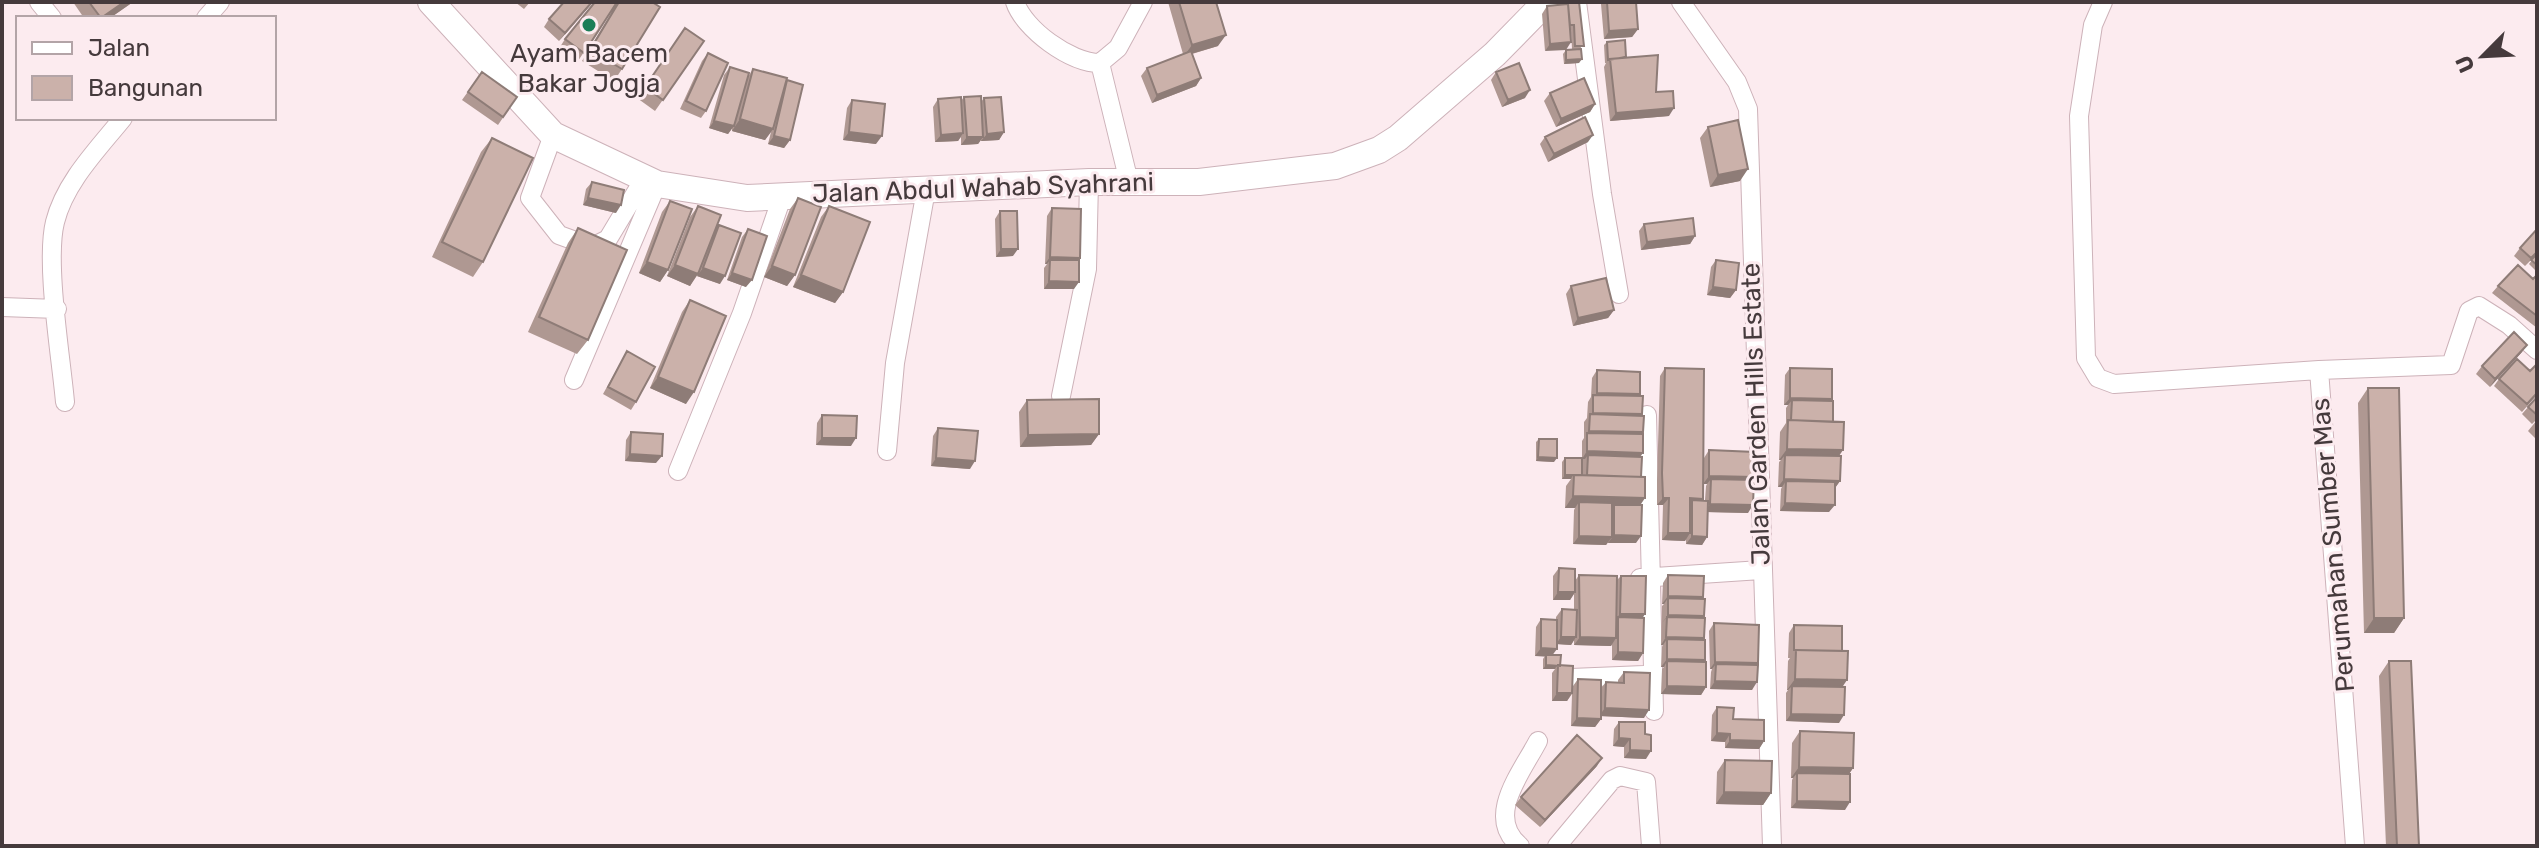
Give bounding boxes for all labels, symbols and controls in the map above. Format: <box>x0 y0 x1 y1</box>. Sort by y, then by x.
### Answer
legend <box>16 16 276 120</box>
marker: Ayam Bacem Bakar Jogja <box>580 16 598 34</box>
north arrow <box>2443 16 2523 96</box>
text: Jalan <box>88 34 150 62</box>
place label: Ayam Bacem Bakar Jogja <box>510 38 668 99</box>
text: U <box>2450 51 2481 77</box>
text: Bangunan <box>88 74 203 102</box>
street label: Jalan Abdul Wahab Syahrani <box>812 167 1154 209</box>
street label: Jalan Garden Hills Estate <box>1735 262 1777 566</box>
street label: Perumahan Sumber Mas <box>2305 397 2361 693</box>

